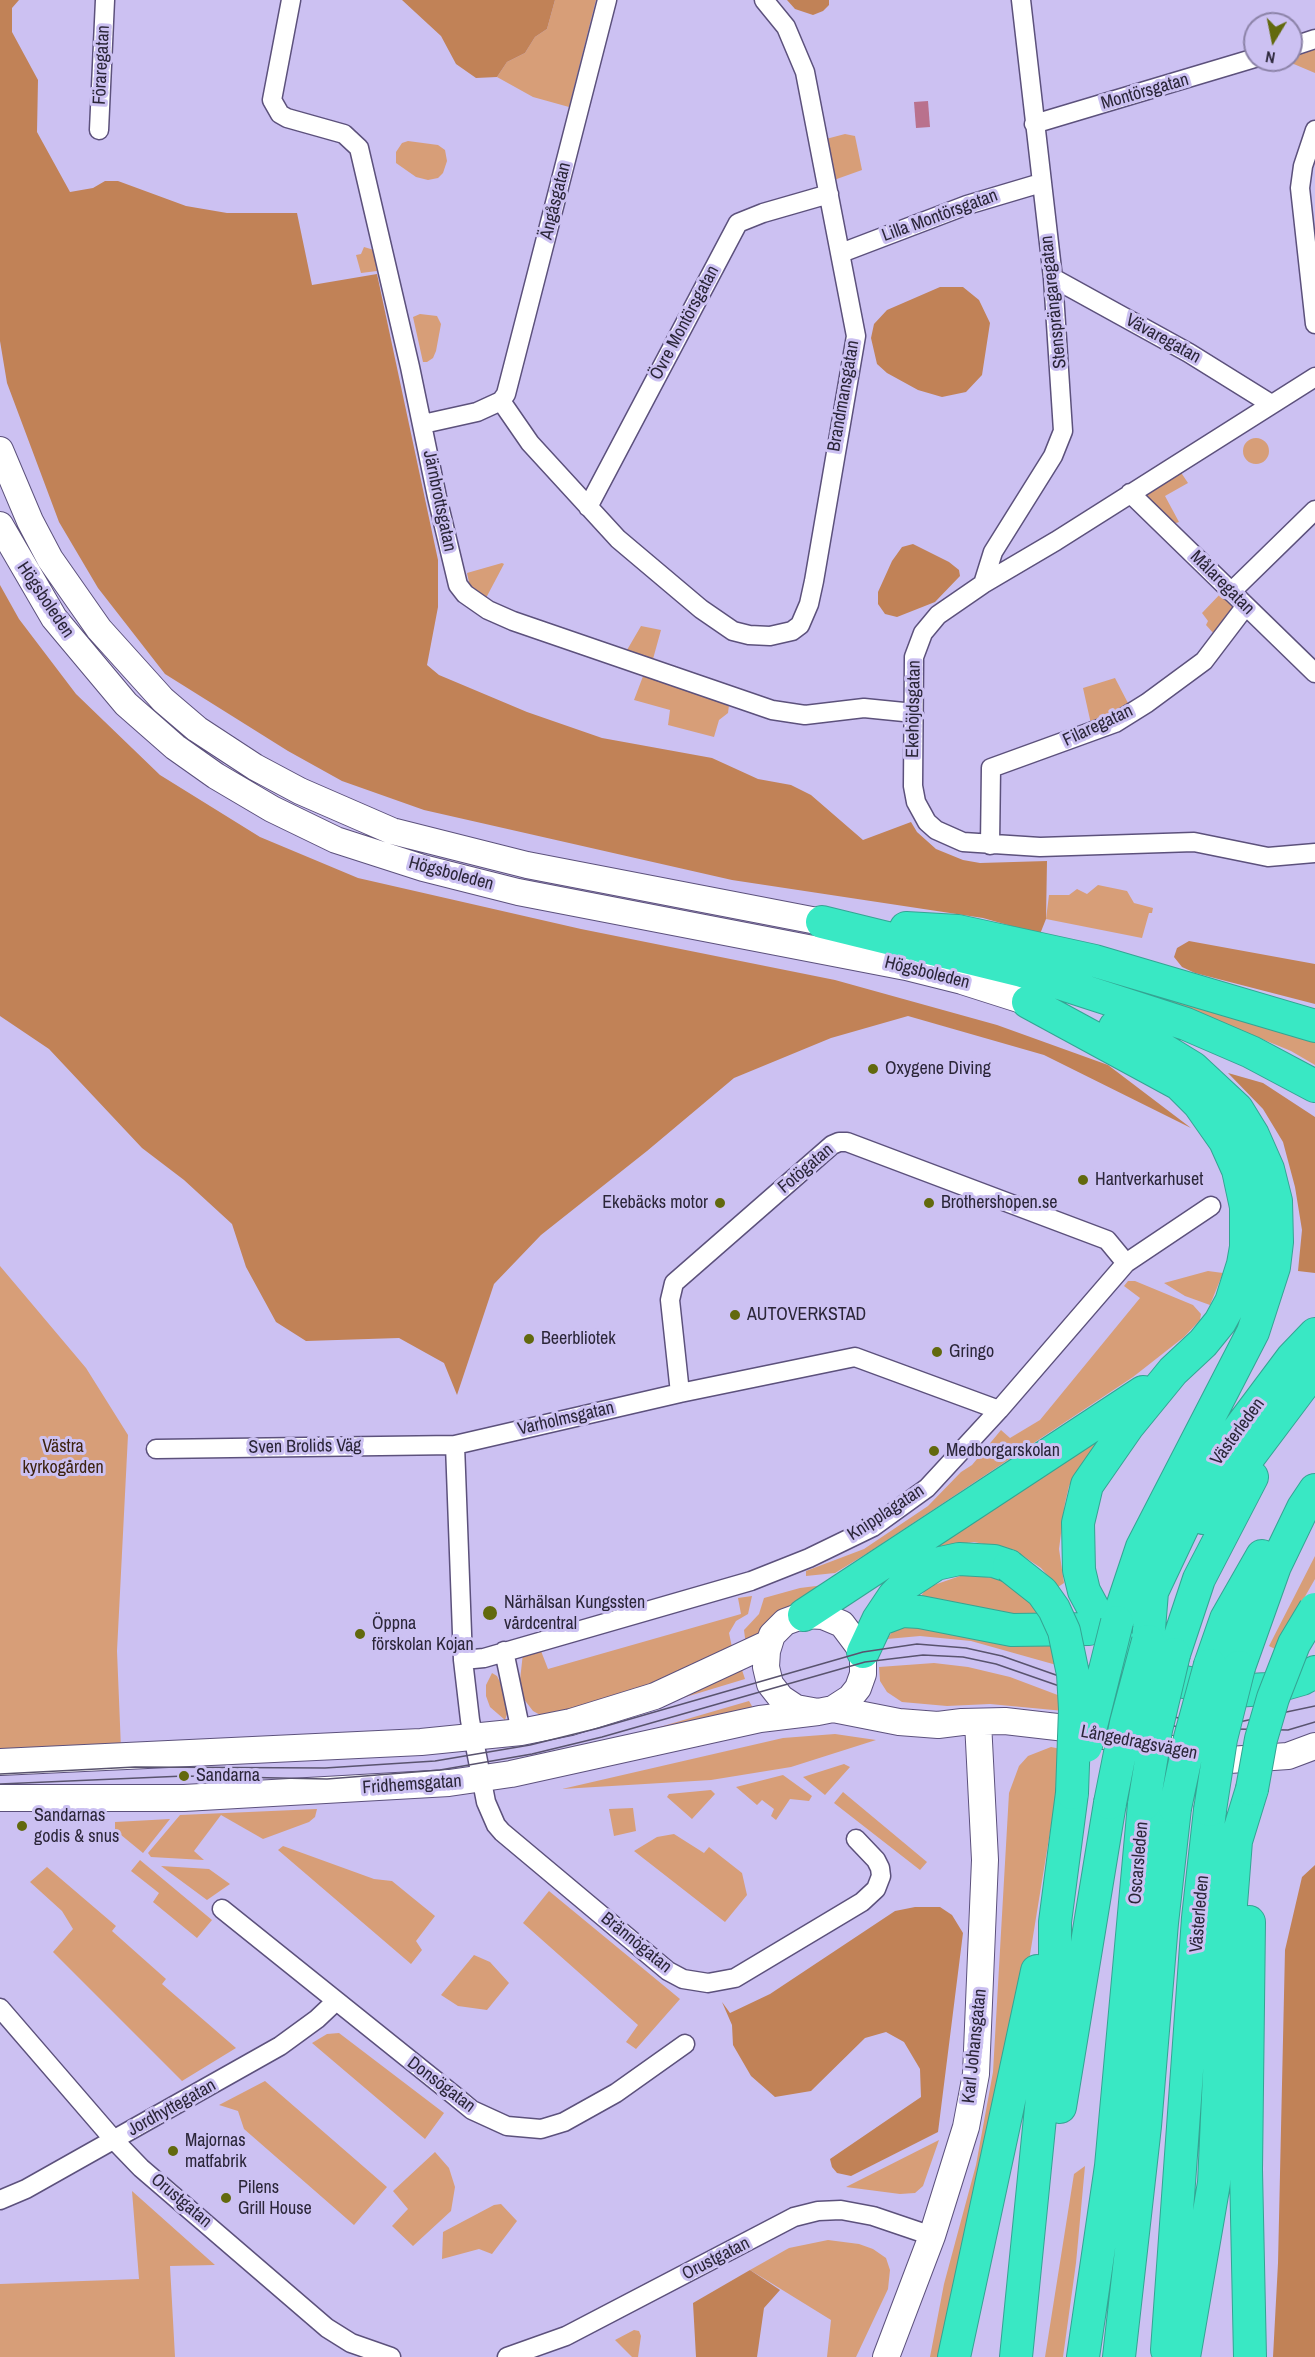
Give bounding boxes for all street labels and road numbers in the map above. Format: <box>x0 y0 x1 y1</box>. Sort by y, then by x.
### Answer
street label: Föraregatan <box>89 25 115 105</box>
street label: Montörsgatan <box>1099 69 1191 115</box>
street label: Ängåsgatan <box>536 160 576 242</box>
street label: Lilla Montörsgatan <box>879 185 1001 247</box>
street label: Stensprängaregatan <box>1036 234 1072 370</box>
street label: Övre Montörsgatan <box>646 262 724 384</box>
street label: Vävaregatan <box>1122 310 1204 368</box>
street label: Brandmansgatan <box>824 339 864 453</box>
street label: Järnbrottsgatan <box>418 449 460 553</box>
street label: Målaregatan <box>1185 546 1259 620</box>
street label: Högsboleden <box>12 558 78 642</box>
street label: Ekehöjdsgatan <box>902 660 926 758</box>
street label: Filaregatan <box>1060 700 1136 752</box>
street label: Högsboleden <box>406 852 496 896</box>
street label: Högsboleden <box>882 952 972 994</box>
street label: Fotögatan <box>774 1140 838 1198</box>
street label: Västerleden <box>1206 1394 1270 1470</box>
street label: Varholmsgatan <box>516 1397 616 1441</box>
street label: Sven Brolids Väg <box>248 1435 362 1459</box>
street label: Knipplagatan <box>844 1480 928 1546</box>
street label: Långedragsvägen <box>1079 1721 1199 1765</box>
street label: Fridhemsgatan <box>362 1771 462 1799</box>
street label: Oscarsleden <box>1125 1821 1153 1905</box>
street label: Västerleden <box>1186 1874 1214 1954</box>
street label: Brännögatan <box>596 1908 676 1978</box>
street label: Karl Johansgatan <box>958 1988 992 2104</box>
street label: Donsögatan <box>403 2052 479 2118</box>
street label: Jordhyttegatan <box>124 2075 220 2141</box>
street label: Orustgatan <box>146 2169 216 2233</box>
street label: Orustgatan <box>679 2233 753 2285</box>

